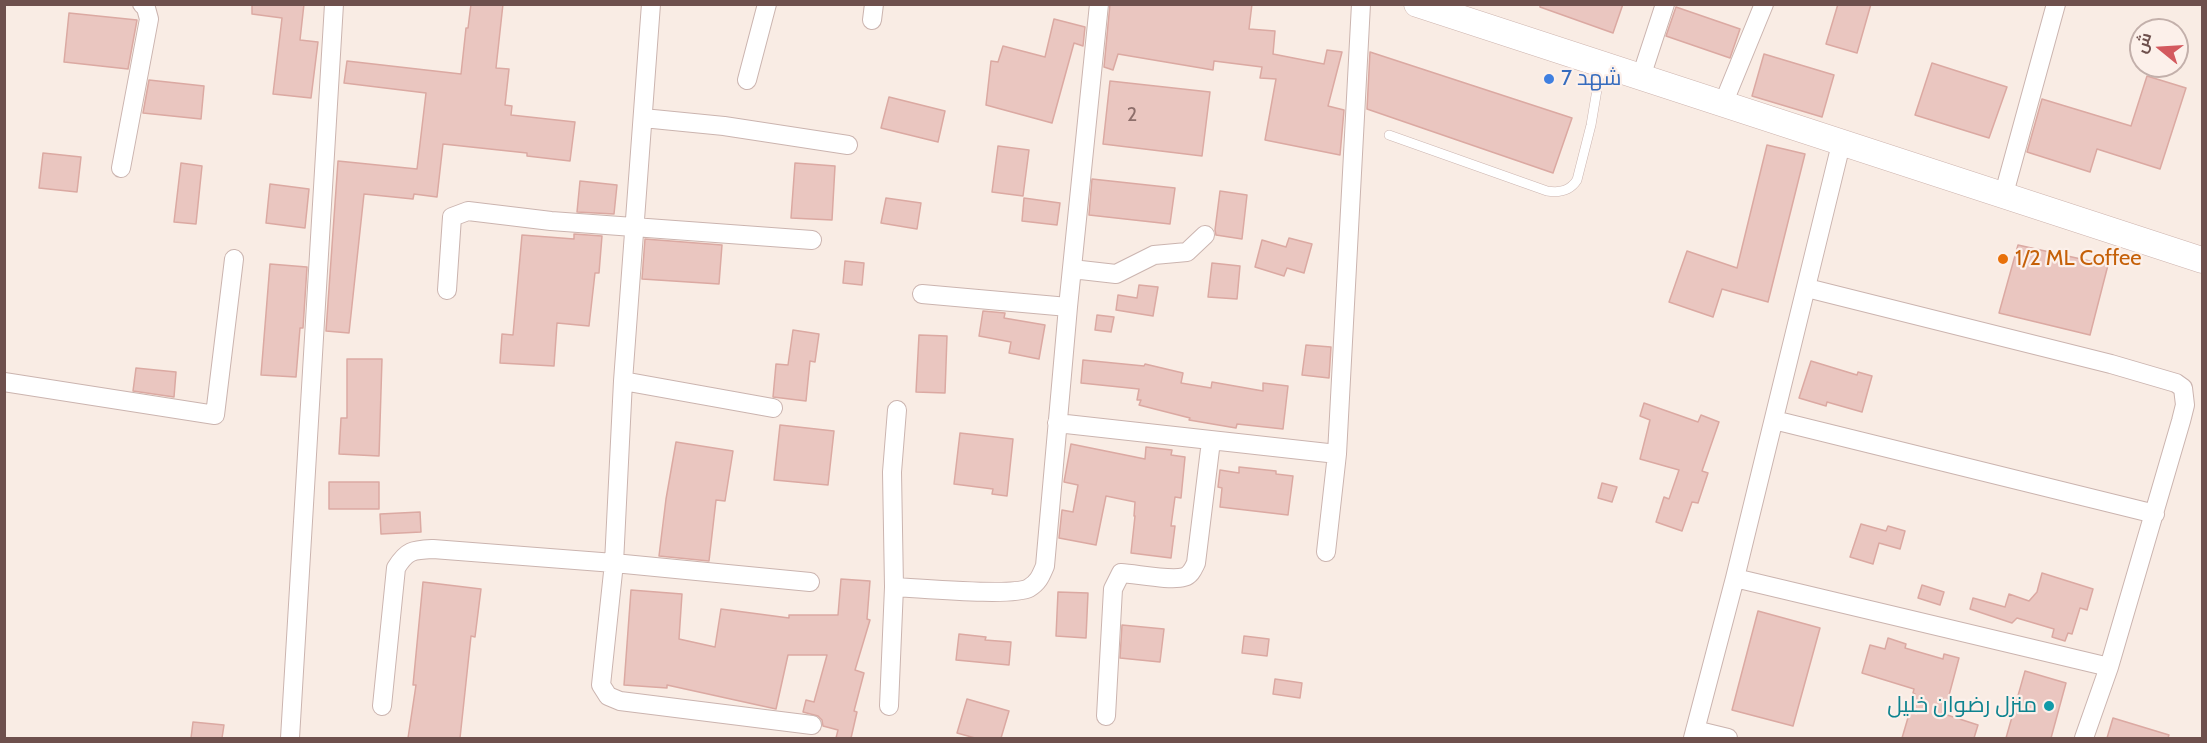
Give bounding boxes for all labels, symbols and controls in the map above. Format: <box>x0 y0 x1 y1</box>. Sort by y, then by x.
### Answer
north arrow <box>2129 18 2189 78</box>
text: ش <box>2131 30 2156 56</box>
place label: شهد 7 <box>1561 66 1621 92</box>
marker: شهد 7 <box>1542 72 1556 86</box>
house number: 2 <box>1127 103 1137 127</box>
place label: 1/2 ML Coffee <box>2015 246 2142 272</box>
marker: 1/2 ML Coffee <box>1996 252 2010 266</box>
place label: منزل رضوان خليل <box>1887 693 2037 719</box>
marker: منزل رضوان خليل <box>2042 699 2056 713</box>

